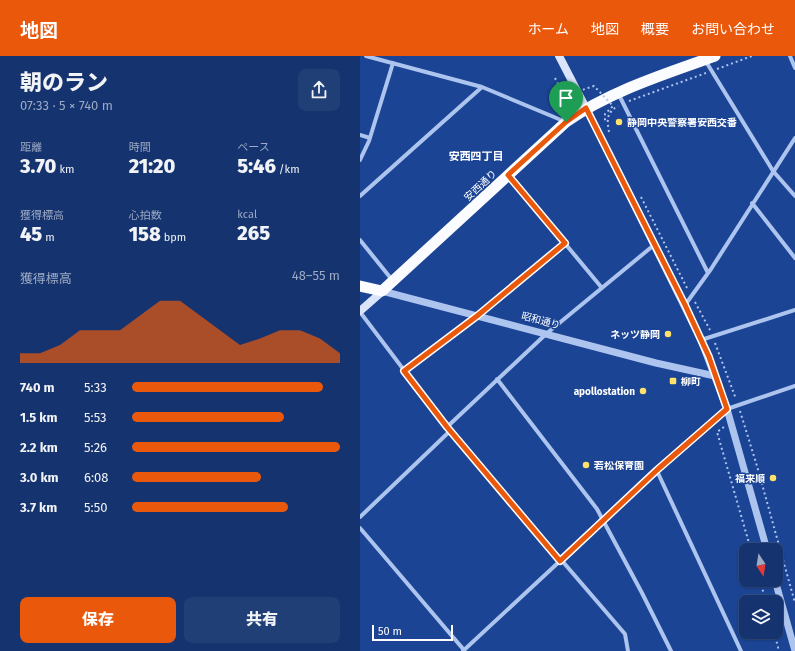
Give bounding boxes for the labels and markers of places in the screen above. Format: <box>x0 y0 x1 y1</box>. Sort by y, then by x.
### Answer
pin <box>549 81 583 122</box>
marker: 静岡中央警察署安西交番 <box>614 117 624 127</box>
place label: 静岡中央警察署安西交番 <box>627 117 737 129</box>
place label: ネッツ静岡 <box>610 329 660 341</box>
marker: ネッツ静岡 <box>663 329 673 339</box>
marker: 柳町 <box>668 376 678 386</box>
place label: 柳町 <box>680 376 701 388</box>
place label: apollostation <box>574 386 635 398</box>
marker: apollostation <box>638 386 648 396</box>
marker: 若松保育園 <box>581 460 591 470</box>
place label: 若松保育園 <box>593 460 644 472</box>
place label: 福来順 <box>735 473 765 485</box>
marker: 福来順 <box>768 473 778 483</box>

